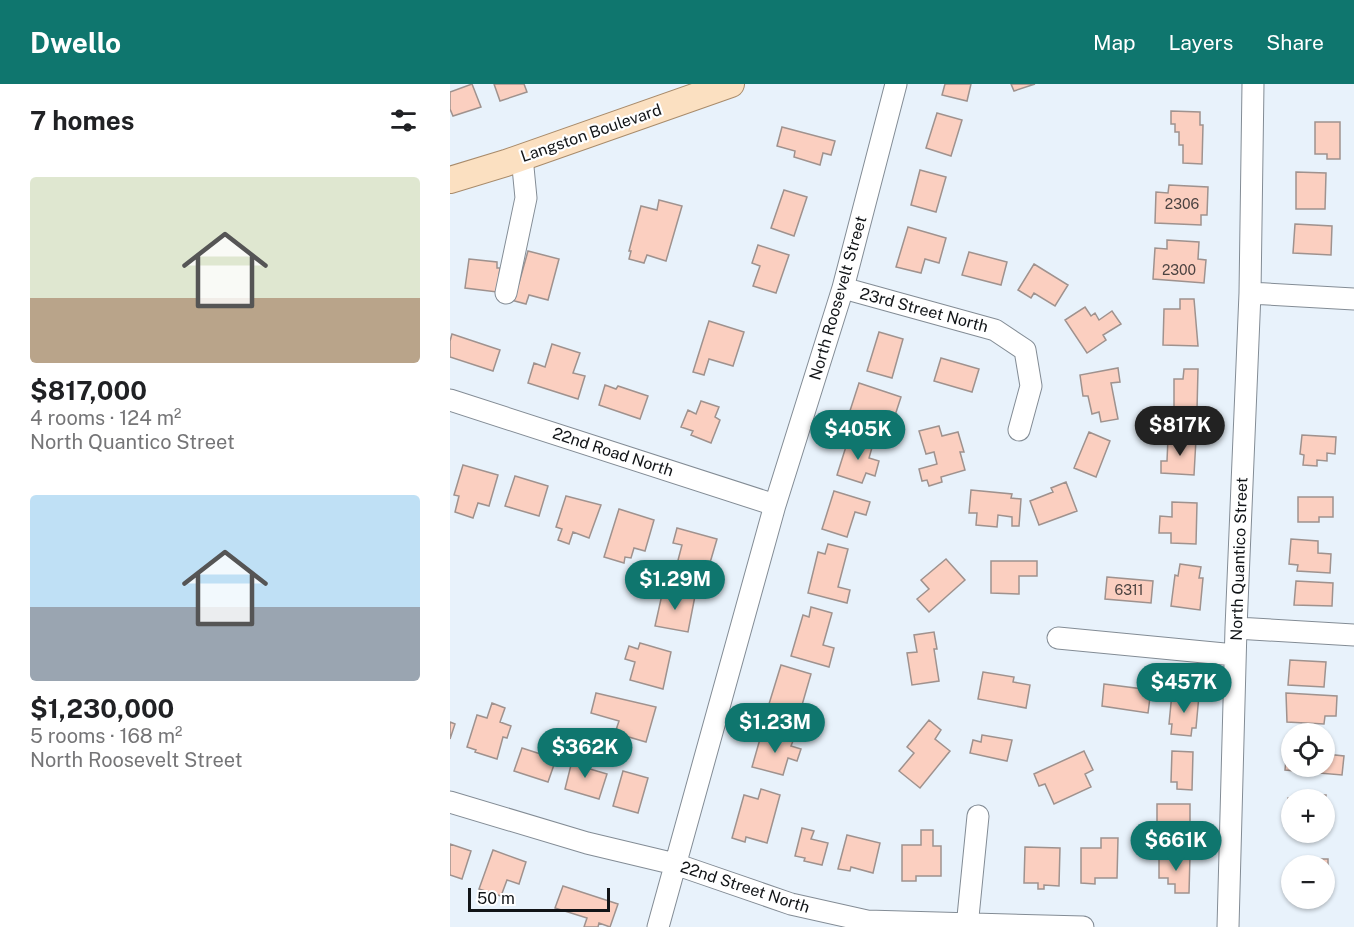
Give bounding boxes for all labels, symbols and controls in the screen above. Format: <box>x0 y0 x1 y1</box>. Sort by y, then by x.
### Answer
text: Dwello <box>30 26 121 59</box>
text: Map <box>1093 30 1136 55</box>
text: Layers <box>1169 30 1233 55</box>
text: Share <box>1266 30 1324 55</box>
street label: Langston Boulevard <box>518 100 664 166</box>
icon: filters <box>387 104 420 137</box>
text: 7 homes <box>30 105 134 136</box>
house number: 2306 <box>1165 196 1199 212</box>
street label: North Roosevelt Street <box>805 214 871 382</box>
icon: home <box>171 216 279 324</box>
house number: 2300 <box>1162 262 1196 278</box>
street label: 23rd Street North <box>858 284 990 336</box>
text: $817,000 <box>30 375 147 406</box>
text: 4 rooms · 124 m² <box>30 406 181 430</box>
pin: $817K <box>1138 406 1222 457</box>
pin: $405K <box>816 410 900 461</box>
text: $817K <box>1149 413 1211 437</box>
text: $405K <box>824 417 892 441</box>
street label: 22nd Road North <box>550 423 676 481</box>
text: North Quantico Street <box>30 430 235 454</box>
street label: North Quantico Street <box>1227 477 1251 641</box>
icon: home <box>171 534 279 642</box>
pin: $1.29M <box>626 560 724 611</box>
text: $1.29M <box>639 567 711 591</box>
house number: 6311 <box>1115 582 1143 598</box>
pin: $457K <box>1142 663 1226 714</box>
text: $457K <box>1151 670 1217 694</box>
text: $1,230,000 <box>30 693 174 724</box>
pin: $1.23M <box>726 703 824 754</box>
text: $1.23M <box>739 710 811 734</box>
map controls <box>1281 723 1335 909</box>
button: locate <box>1281 723 1335 777</box>
text: 5 rooms · 168 m² <box>30 724 182 748</box>
pin: $362K <box>543 728 627 779</box>
text: $362K <box>551 735 619 759</box>
text: North Roosevelt Street <box>30 748 243 772</box>
button: + <box>1281 789 1335 843</box>
pin: $661K <box>1134 821 1218 872</box>
text: $661K <box>1145 828 1207 852</box>
button: − <box>1281 855 1335 909</box>
street label: 22nd Street North <box>678 857 812 917</box>
scale bar <box>468 885 610 912</box>
text: 50 m <box>477 889 515 908</box>

